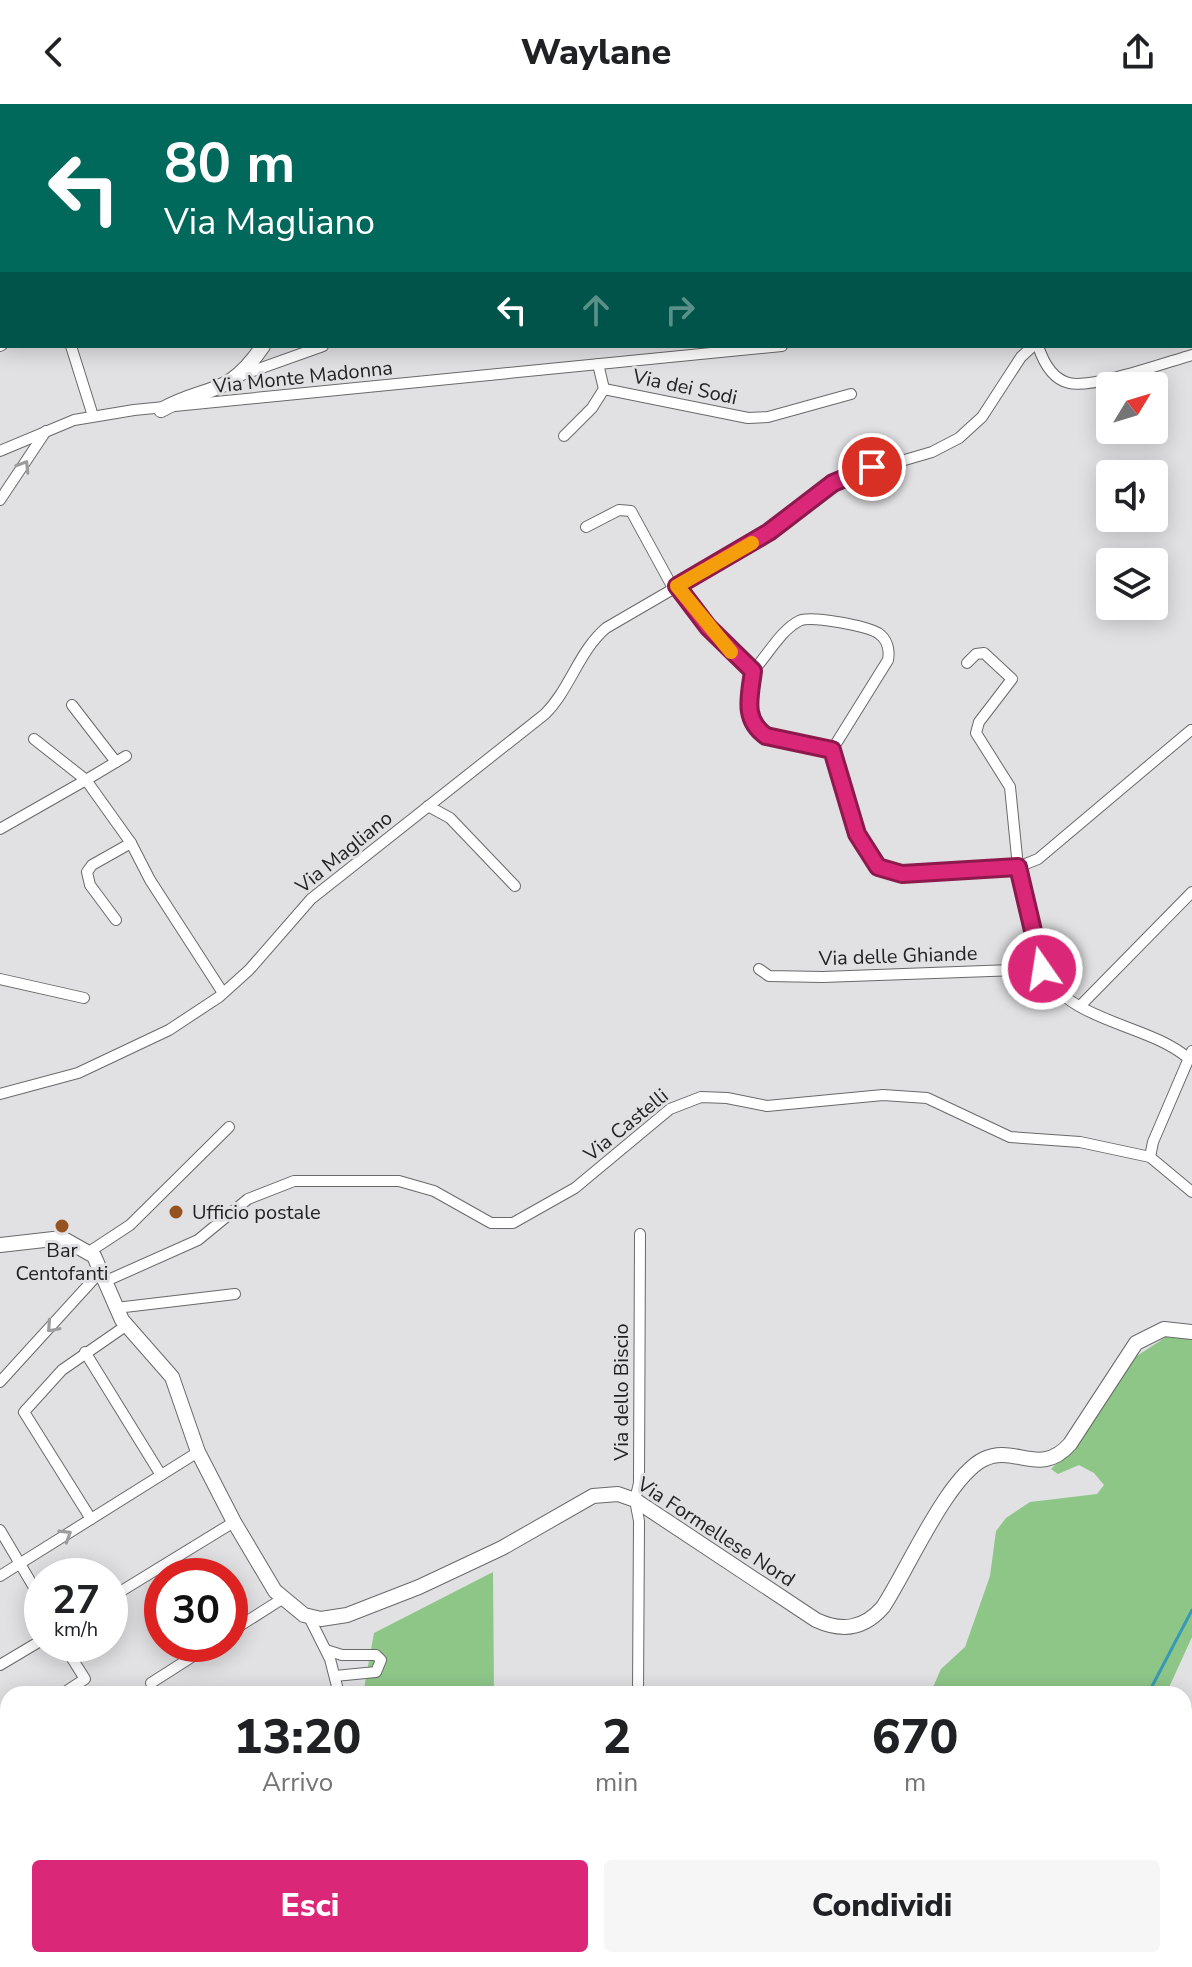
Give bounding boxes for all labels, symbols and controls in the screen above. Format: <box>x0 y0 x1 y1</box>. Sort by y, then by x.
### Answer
text: Waylane <box>521 28 671 77</box>
icon: back <box>32 30 76 74</box>
icon: share <box>1116 30 1160 74</box>
text: 80 m <box>164 125 295 202</box>
icon: left <box>32 136 136 240</box>
text: Via Magliano <box>164 198 375 247</box>
icon: left <box>490 288 534 332</box>
icon: ahead <box>574 288 618 332</box>
icon: right <box>658 288 702 332</box>
street label: Via Monte Madonna <box>211 354 394 400</box>
street label: Via dei Sodi <box>629 363 740 411</box>
north arrow <box>1096 372 1168 444</box>
map controls <box>1096 372 1168 620</box>
pin <box>838 433 906 501</box>
icon: arrive <box>850 445 894 489</box>
one-way arrow <box>14 460 29 475</box>
button: sound <box>1096 460 1168 532</box>
button: layers <box>1096 548 1168 620</box>
street label: Via Magliano <box>289 805 398 900</box>
position arrow <box>1000 927 1084 1011</box>
street label: Via delle Ghiande <box>817 940 978 972</box>
street label: Via Castelli <box>577 1083 674 1168</box>
place label: Ufficio postale <box>192 1199 321 1226</box>
marker: Ufficio postale <box>167 1203 185 1221</box>
marker: Bar Centofanti <box>53 1217 71 1235</box>
place label: Bar Centofanti <box>16 1237 108 1287</box>
one-way arrow <box>47 1317 62 1332</box>
street label: Via dello Biscio <box>608 1323 635 1462</box>
street label: Via Formellese Nord <box>631 1470 800 1593</box>
one-way arrow <box>57 1529 72 1545</box>
speed limit sign: 30 <box>144 1558 248 1662</box>
text: 27 <box>52 1573 100 1627</box>
text: km/h <box>54 1616 98 1643</box>
text: 13:20 <box>234 1704 361 1770</box>
text: 2 <box>602 1704 631 1770</box>
text: 670 <box>872 1704 958 1770</box>
text: Arrivo <box>262 1765 333 1800</box>
text: min <box>595 1765 638 1800</box>
text: m <box>904 1765 926 1800</box>
button: Esci <box>32 1860 588 1952</box>
button: Condividi <box>604 1860 1160 1952</box>

